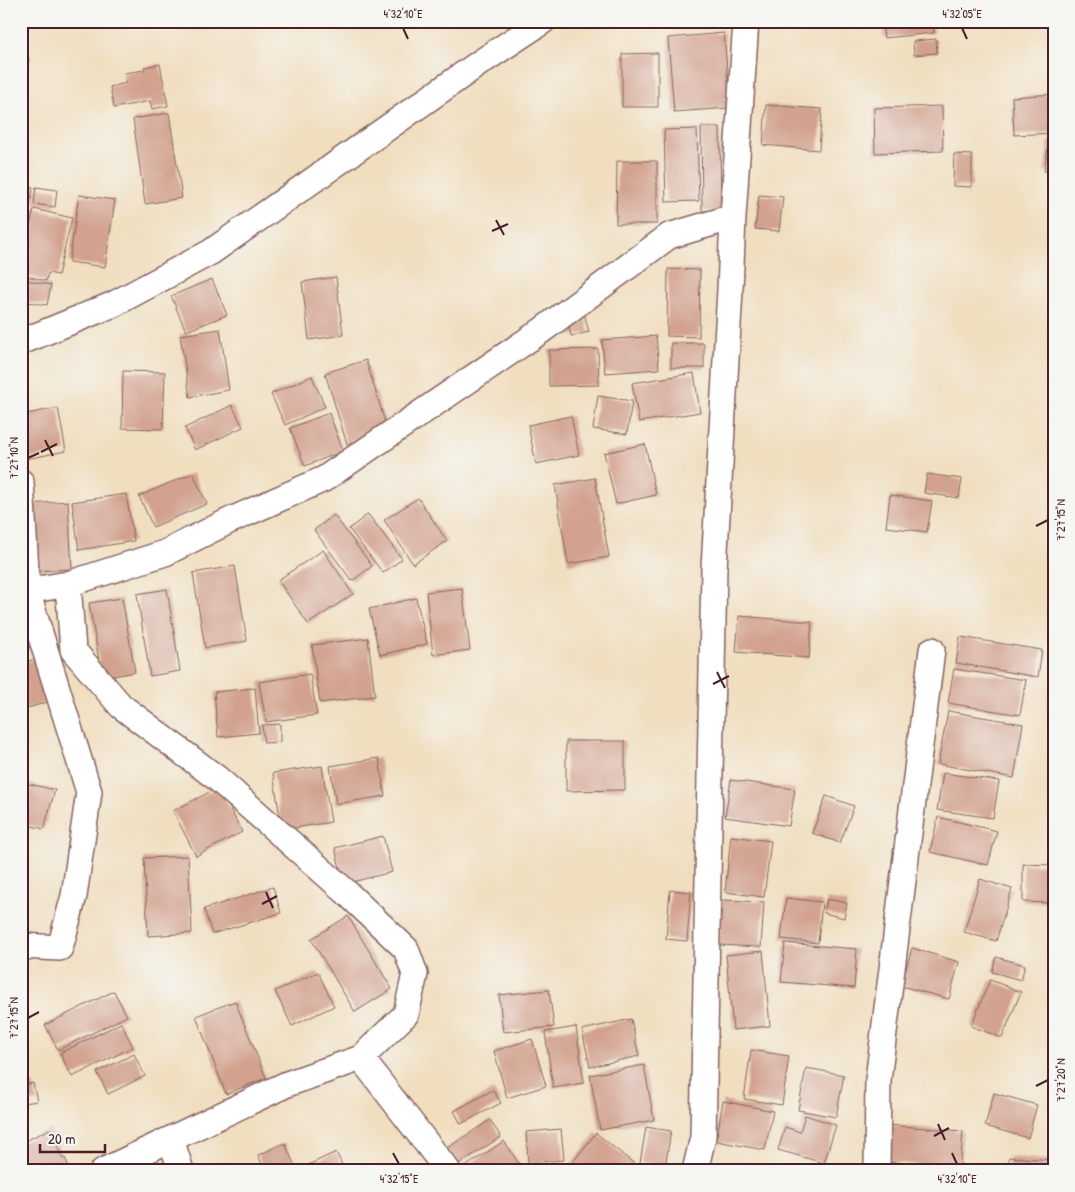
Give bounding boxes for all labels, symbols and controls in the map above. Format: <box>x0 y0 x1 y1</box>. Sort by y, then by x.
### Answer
text: 4°32'10"E <box>384 5 423 22</box>
text: 4°32'05"E <box>942 5 983 22</box>
text: 7°27'10"N <box>5 437 22 479</box>
text: 7°27'15"N <box>1052 499 1069 541</box>
text: 7°27'15"N <box>5 997 22 1039</box>
text: 7°27'20"N <box>1052 1058 1069 1102</box>
scale bar <box>40 1122 105 1154</box>
text: 20 m <box>48 1128 75 1149</box>
text: 4°32'15"E <box>380 1170 419 1187</box>
text: 4°32'10"E <box>938 1170 977 1187</box>

